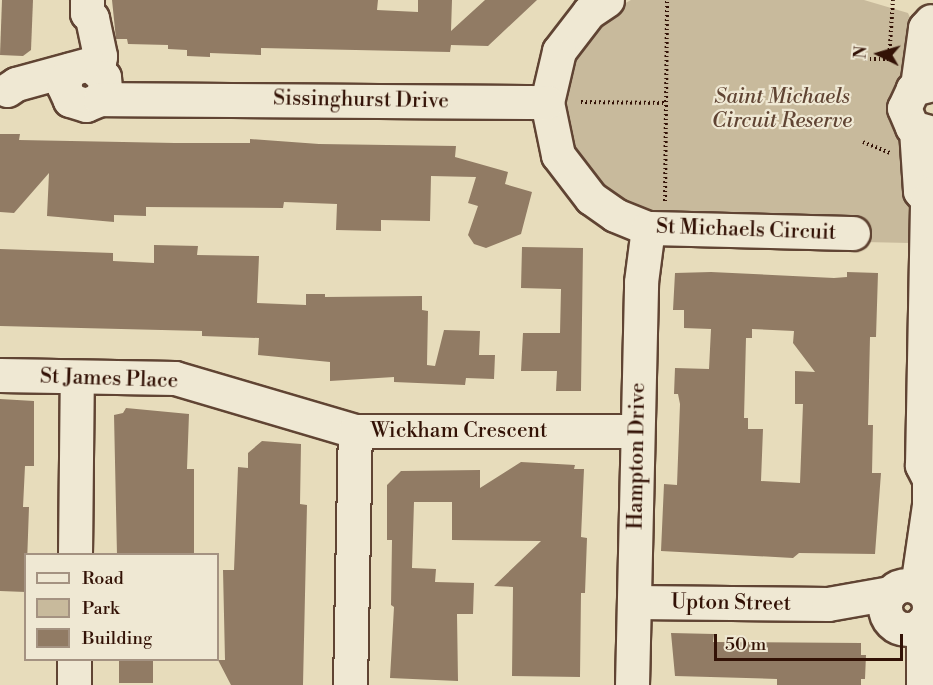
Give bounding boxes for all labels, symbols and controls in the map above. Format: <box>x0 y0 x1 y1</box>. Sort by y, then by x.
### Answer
north arrow <box>849 24 909 84</box>
text: N <box>851 45 872 60</box>
park label: Saint Michaels Circuit Reserve <box>712 84 852 134</box>
street label: Sissinghurst Drive <box>273 86 449 114</box>
street label: St Michaels Circuit <box>656 214 836 246</box>
street label: St James Place <box>39 364 179 394</box>
street label: Hampton Drive <box>623 382 651 530</box>
street label: Wickham Crescent <box>371 418 547 444</box>
legend <box>24 553 219 661</box>
text: Road <box>82 567 124 590</box>
street label: Upton Street <box>671 589 791 617</box>
text: Park <box>82 597 119 620</box>
scale bar <box>717 622 906 660</box>
text: Building <box>82 627 152 650</box>
text: 50 m <box>725 633 766 656</box>

